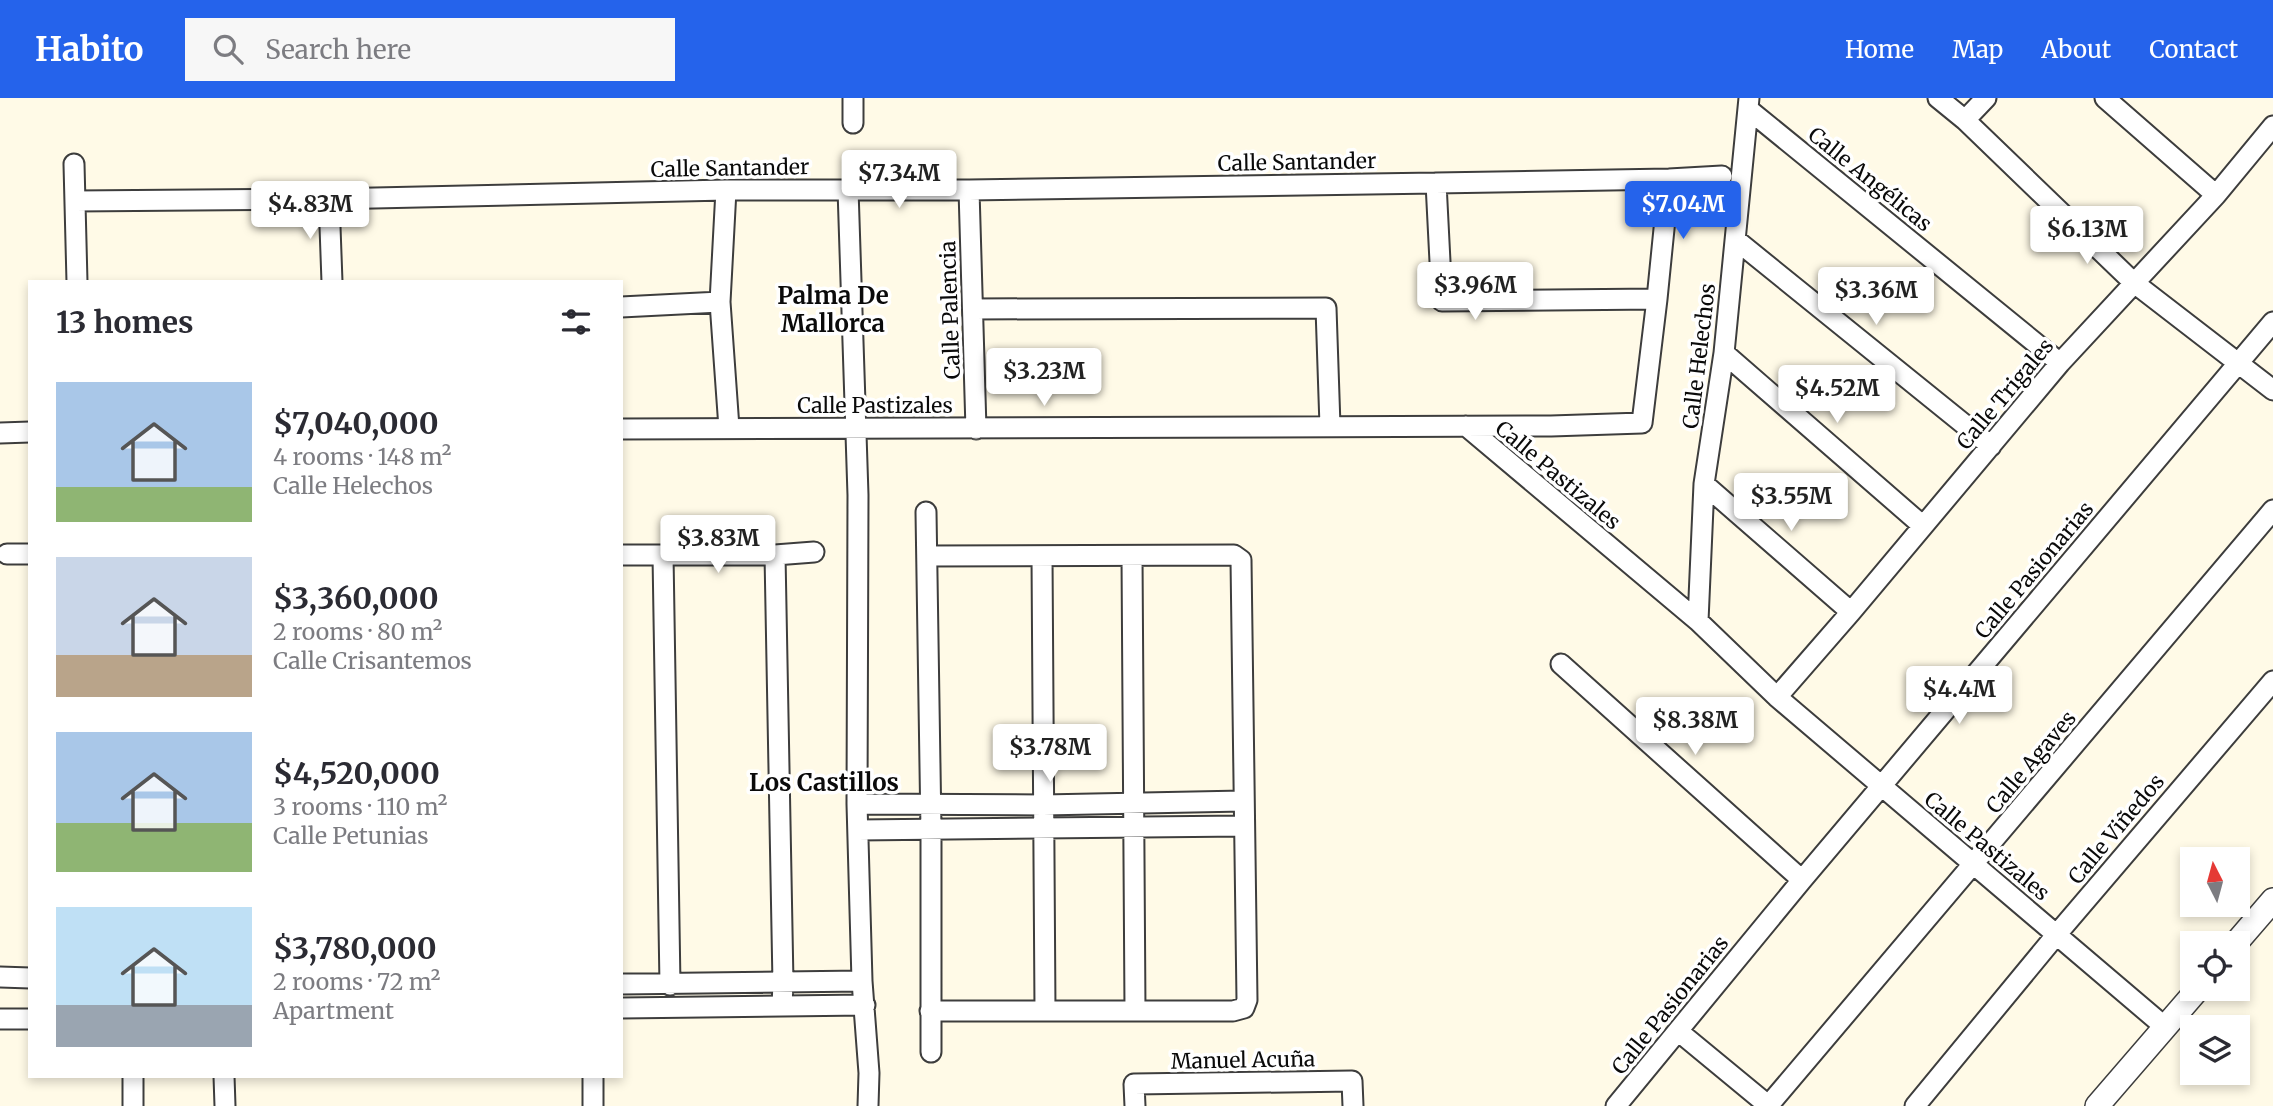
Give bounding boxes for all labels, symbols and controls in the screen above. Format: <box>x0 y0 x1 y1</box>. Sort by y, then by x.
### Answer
search box <box>185 18 675 81</box>
text: Habito <box>35 29 143 70</box>
icon: search <box>209 30 247 68</box>
text: Search here <box>265 33 411 66</box>
text: Home <box>1845 34 1914 65</box>
text: Map <box>1952 34 2003 65</box>
text: About <box>2041 34 2111 65</box>
text: Contact <box>2149 34 2238 65</box>
street label: Calle Angélicas <box>1803 121 1937 237</box>
street label: Calle Santander <box>1217 147 1377 177</box>
pin: $7.34M <box>842 150 956 210</box>
street label: Calle Santander <box>650 153 810 183</box>
text: $7.34M <box>858 158 940 187</box>
pin: $4.83M <box>253 181 367 241</box>
pin: $7.04M <box>1626 181 1740 241</box>
text: $4.83M <box>267 189 353 218</box>
text: $7.04M <box>1641 189 1725 218</box>
pin: $6.13M <box>2030 206 2144 266</box>
text: $6.13M <box>2046 214 2128 243</box>
street label: Calle Palencia <box>934 240 966 380</box>
pin: $3.96M <box>1418 262 1532 322</box>
pin: $3.36M <box>1819 268 1933 327</box>
text: $3.96M <box>1433 270 1517 299</box>
text: $3.36M <box>1834 275 1918 304</box>
district label: Palma De Mallorca <box>777 280 889 339</box>
street label: Calle Helechos <box>1677 282 1721 430</box>
text: 13 homes <box>56 303 194 341</box>
icon: filters <box>557 303 595 341</box>
street label: Calle Trigales <box>1951 333 2059 455</box>
pin: $3.23M <box>987 348 1101 408</box>
text: $3.23M <box>1002 356 1086 385</box>
pin: $4.52M <box>1780 366 1894 425</box>
text: $4.52M <box>1794 373 1880 402</box>
street label: Calle Pastizales <box>797 392 953 419</box>
text: $7,040,000 <box>273 404 439 442</box>
icon: home <box>112 410 196 494</box>
street label: Calle Pastizales <box>1490 415 1626 535</box>
text: 4 rooms · 148 m² <box>273 442 451 471</box>
text: Calle Helechos <box>273 471 433 500</box>
pin: $3.55M <box>1734 474 1848 533</box>
text: $3.55M <box>1750 481 1832 510</box>
street label: Calle Pasionarias <box>1969 496 2099 644</box>
pin: $3.83M <box>661 516 775 575</box>
text: $3.83M <box>676 523 760 552</box>
text: $3,360,000 <box>273 579 439 617</box>
icon: home <box>112 585 196 669</box>
text: 2 rooms · 80 m² <box>273 617 442 646</box>
text: Calle Crisantemos <box>273 646 472 675</box>
pin: $4.4M <box>1910 666 2008 726</box>
text: $4.4M <box>1922 674 1996 703</box>
pin: $8.38M <box>1638 698 1752 757</box>
text: $8.38M <box>1652 705 1738 734</box>
street label: Calle Agaves <box>1980 705 2082 819</box>
pin: $3.78M <box>993 724 1107 784</box>
text: $3.78M <box>1009 732 1091 761</box>
text: $4,520,000 <box>273 754 440 792</box>
icon: home <box>112 760 196 844</box>
district label: Los Castillos <box>749 767 899 798</box>
street label: Calle Viñedos <box>2062 768 2170 890</box>
street label: Calle Pastizales <box>1919 786 2055 906</box>
text: 3 rooms · 110 m² <box>273 792 447 821</box>
text: Calle Petunias <box>273 821 429 850</box>
north arrow <box>2180 847 2250 917</box>
map controls <box>2180 847 2250 1085</box>
text: $3,780,000 <box>273 929 437 967</box>
street label: Calle Pasionarias <box>1606 930 1734 1080</box>
button: locate <box>2180 931 2250 1001</box>
icon: home <box>112 935 196 1019</box>
text: 2 rooms · 72 m² <box>273 967 440 996</box>
text: Apartment <box>273 996 394 1025</box>
button: layers <box>2180 1015 2250 1085</box>
street label: Manuel Acuña <box>1171 1045 1315 1075</box>

